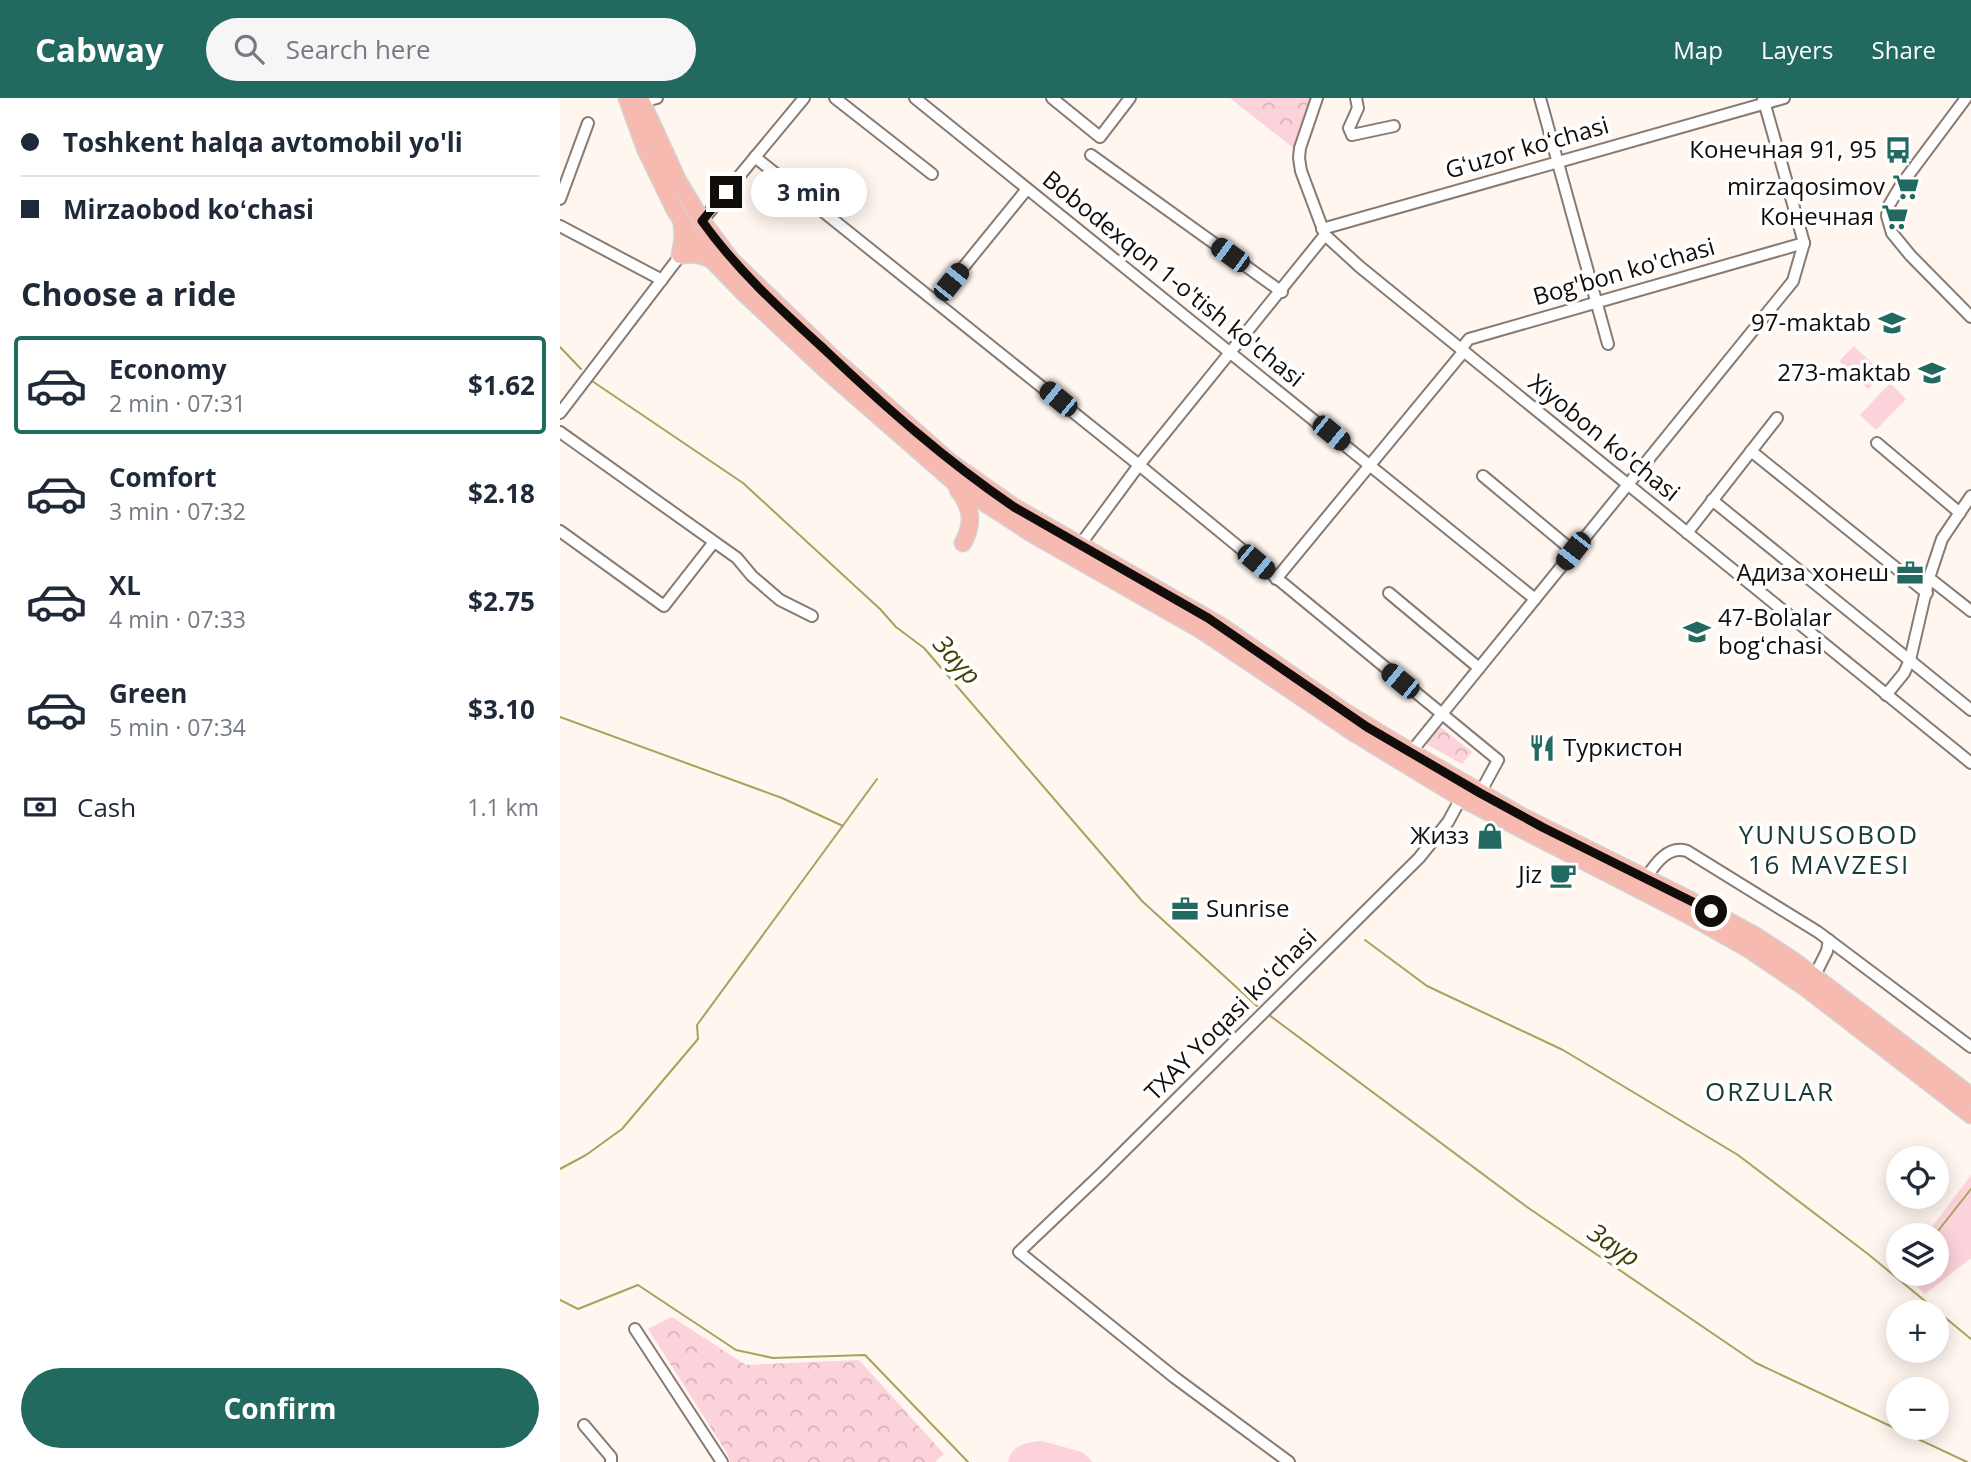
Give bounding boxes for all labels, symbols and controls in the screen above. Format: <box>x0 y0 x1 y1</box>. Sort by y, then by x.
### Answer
search box <box>206 18 696 81</box>
text: Cabway <box>35 27 164 72</box>
icon: search <box>230 30 268 68</box>
text: Search here <box>286 31 431 67</box>
text: Map <box>1673 33 1723 66</box>
text: Layers <box>1761 33 1834 66</box>
text: Share <box>1872 33 1936 66</box>
street label: Gʻuzor koʻchasi <box>1441 107 1612 186</box>
text: Toshkent halqa avtomobil yo'li <box>63 124 463 160</box>
place label: Конечная 91, 95 <box>1689 132 1877 165</box>
bus stop icon: Конечная 91, 95 <box>1883 135 1913 165</box>
street label: Bobodexqon 1-o'tish ko'chasi <box>1036 162 1312 394</box>
callout: 3 min <box>750 168 866 217</box>
place label: mirzaqosimov <box>1727 169 1885 202</box>
supermarket icon: mirzaqosimov <box>1891 172 1921 202</box>
route end <box>710 176 742 208</box>
text: 3 min <box>777 176 841 208</box>
text: Mirzaobod koʻchasi <box>63 191 314 227</box>
place label: Конечная <box>1760 199 1874 232</box>
supermarket icon: Конечная <box>1880 202 1910 232</box>
street label: Bog'bon ko'chasi <box>1529 229 1718 312</box>
car <box>1207 234 1254 276</box>
car <box>930 259 973 305</box>
text: Choose a ride <box>21 272 236 315</box>
place label: 97-maktab <box>1751 305 1871 338</box>
school or university icon: 97-maktab <box>1877 308 1907 338</box>
text: Economy <box>109 351 227 387</box>
icon: car <box>25 354 88 417</box>
place label: 273-maktab <box>1777 355 1911 388</box>
school or university icon: 273-maktab <box>1917 358 1947 388</box>
street label: Xiyobon ko'chasi <box>1522 366 1688 508</box>
text: $1.62 <box>468 367 535 403</box>
car <box>1036 378 1081 420</box>
text: 2 min · 07:31 <box>109 387 246 419</box>
car <box>1309 412 1354 454</box>
text: Comfort <box>109 459 216 495</box>
icon: car <box>25 462 88 525</box>
text: $2.18 <box>468 475 535 511</box>
text: 3 min · 07:32 <box>109 495 246 527</box>
car <box>1552 528 1595 574</box>
car <box>1234 540 1279 584</box>
place label: Адиза хонеш <box>1737 555 1889 588</box>
office icon: Адиза хонеш <box>1895 558 1925 588</box>
text: XL <box>109 567 141 603</box>
icon: car <box>25 570 88 633</box>
text: $2.75 <box>468 583 535 619</box>
place label: 47-Bolalar bogʻchasi <box>1718 600 1832 661</box>
text: 4 min · 07:33 <box>109 603 246 635</box>
school or university icon: 47-Bolalar bogʻchasi <box>1682 617 1712 647</box>
water label: Заур <box>925 626 990 692</box>
car <box>1378 660 1423 702</box>
text: Green <box>109 675 187 711</box>
icon: car <box>25 678 88 741</box>
text: $3.10 <box>468 691 535 727</box>
text: 5 min · 07:34 <box>109 711 246 743</box>
place label: Туркистон <box>1563 730 1683 763</box>
restaurant icon: Туркистон <box>1527 733 1557 763</box>
icon: cash <box>21 788 59 826</box>
text: Cash <box>77 789 136 825</box>
text: 1.1 km <box>467 791 539 823</box>
district label: YUNUSOBOD 16 MAVZESI <box>1739 816 1919 882</box>
place label: Жизз <box>1410 818 1469 851</box>
shop icon: Жизз <box>1475 821 1505 851</box>
place label: Jiz <box>1516 857 1542 890</box>
cafe icon: Jiz <box>1548 860 1578 890</box>
place label: Sunrise <box>1206 891 1289 924</box>
office icon: Sunrise <box>1170 894 1200 924</box>
route start <box>1695 895 1727 927</box>
street label: TXAY Yoqasi koʻchasi <box>1137 921 1323 1107</box>
district label: ORZULAR <box>1705 1073 1835 1109</box>
map controls <box>1886 1146 1949 1440</box>
button: locate <box>1886 1146 1949 1209</box>
water label: Заур <box>1581 1213 1648 1275</box>
button: layers <box>1886 1223 1949 1286</box>
button: + <box>1886 1300 1949 1363</box>
button: Confirm <box>21 1368 539 1448</box>
button: − <box>1886 1377 1949 1440</box>

